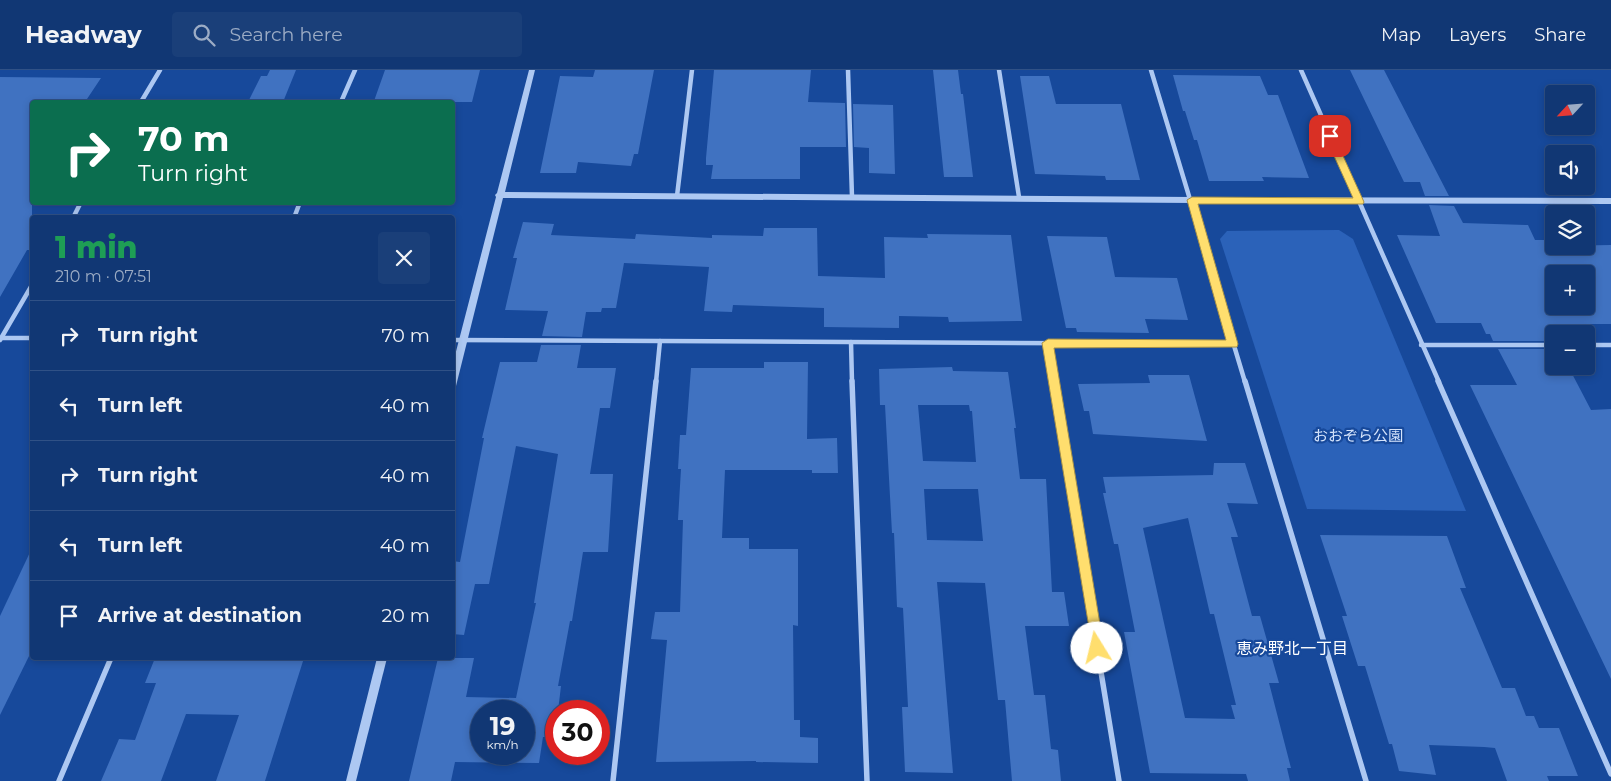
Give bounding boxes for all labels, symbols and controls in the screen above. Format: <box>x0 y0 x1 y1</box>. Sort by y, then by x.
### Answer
search box <box>172 12 522 57</box>
text: Headway <box>25 20 142 49</box>
icon: search <box>190 21 218 49</box>
text: Search here <box>230 23 343 46</box>
text: Map <box>1381 24 1421 46</box>
text: Layers <box>1449 24 1506 46</box>
text: Share <box>1534 24 1586 46</box>
north arrow <box>1545 85 1595 135</box>
map controls <box>1545 85 1595 375</box>
pin <box>1309 115 1351 157</box>
text: 70 m <box>138 117 229 160</box>
icon: right <box>55 120 120 185</box>
icon: arrive <box>1316 122 1344 150</box>
button: sound <box>1545 145 1595 195</box>
text: Turn right <box>138 160 248 187</box>
button: layers <box>1545 205 1595 255</box>
text: 1 min <box>55 229 138 266</box>
button: close <box>378 232 430 284</box>
button: + <box>1545 265 1595 315</box>
text: 210 m · 07:51 <box>55 267 152 286</box>
icon: right <box>55 322 83 350</box>
text: Turn right <box>98 324 198 347</box>
text: 70 m <box>381 324 430 347</box>
button: − <box>1545 325 1595 375</box>
icon: left <box>55 392 83 420</box>
text: Turn left <box>98 394 183 417</box>
text: 40 m <box>380 394 430 417</box>
park label: おおぞら公園 <box>1313 426 1403 445</box>
icon: right <box>55 462 83 490</box>
text: Turn right <box>98 464 198 487</box>
text: 40 m <box>380 464 430 487</box>
icon: left <box>55 532 83 560</box>
text: Turn left <box>98 534 183 557</box>
text: 40 m <box>380 534 430 557</box>
icon: arrive <box>55 602 83 630</box>
text: Arrive at destination <box>98 604 302 627</box>
text: 20 m <box>382 604 430 627</box>
position arrow <box>1070 621 1122 673</box>
district label: 恵み野北一丁目 <box>1236 639 1348 658</box>
speed limit sign: 30 <box>545 700 610 765</box>
text: 19 <box>490 711 515 741</box>
text: km/h <box>486 737 519 752</box>

